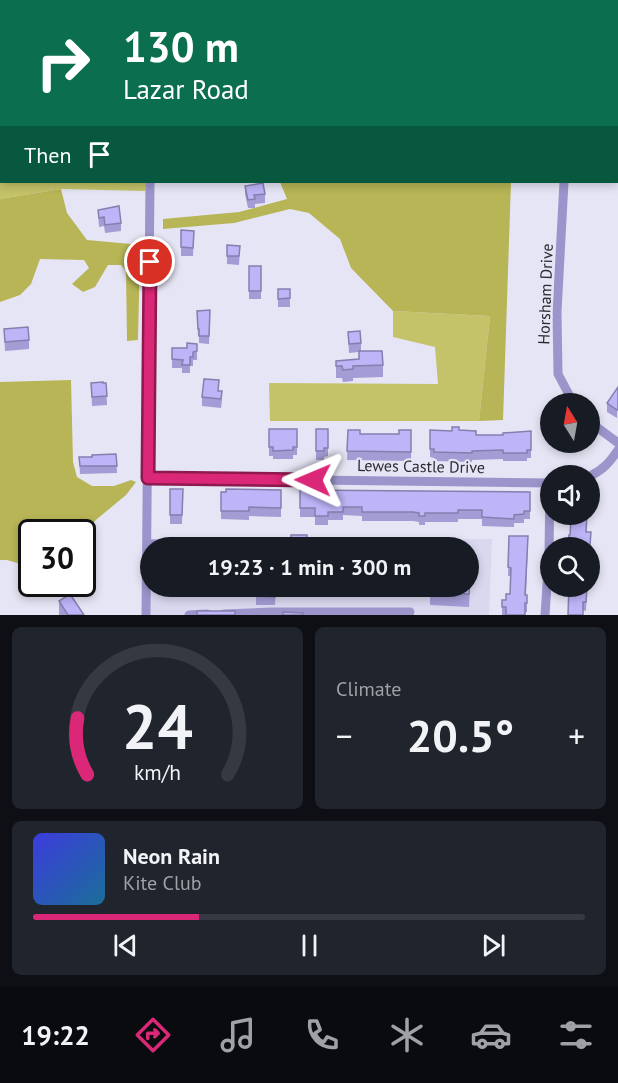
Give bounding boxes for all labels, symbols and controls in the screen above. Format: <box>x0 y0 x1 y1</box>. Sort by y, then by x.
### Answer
text: 130 m <box>123 19 239 74</box>
icon: right <box>24 24 102 102</box>
text: Lazar Road <box>123 72 249 106</box>
icon: arrive <box>83 138 116 171</box>
text: Then <box>24 141 71 169</box>
pin <box>124 236 175 287</box>
street label: Horsham Drive <box>533 243 557 345</box>
icon: arrive <box>133 245 166 278</box>
north arrow <box>540 393 600 453</box>
map controls <box>540 393 600 597</box>
position arrow <box>281 448 345 512</box>
street label: Lewes Castle Drive <box>357 455 485 477</box>
button: sound <box>540 465 600 525</box>
speed limit sign: 30 <box>18 519 96 597</box>
button: search <box>540 537 600 597</box>
text: 19:23 · 1 min · 300 m <box>208 553 411 581</box>
text: Climate <box>336 676 402 702</box>
text: 24 <box>122 685 193 766</box>
text: 20.5° <box>407 706 514 764</box>
text: − <box>336 714 353 757</box>
text: + <box>568 714 585 757</box>
text: km/h <box>134 758 181 786</box>
text: Neon Rain <box>123 842 220 870</box>
text: Kite Club <box>123 870 201 896</box>
icon: previous <box>109 929 142 962</box>
icon: pause <box>293 929 326 962</box>
icon: next <box>477 929 510 962</box>
icon: directions <box>132 1014 174 1056</box>
icon: music <box>217 1014 259 1056</box>
icon: phone <box>301 1014 343 1056</box>
icon: climate <box>386 1014 428 1056</box>
icon: car <box>470 1014 512 1056</box>
icon: filters <box>555 1014 597 1056</box>
text: 19:22 <box>21 1018 90 1052</box>

